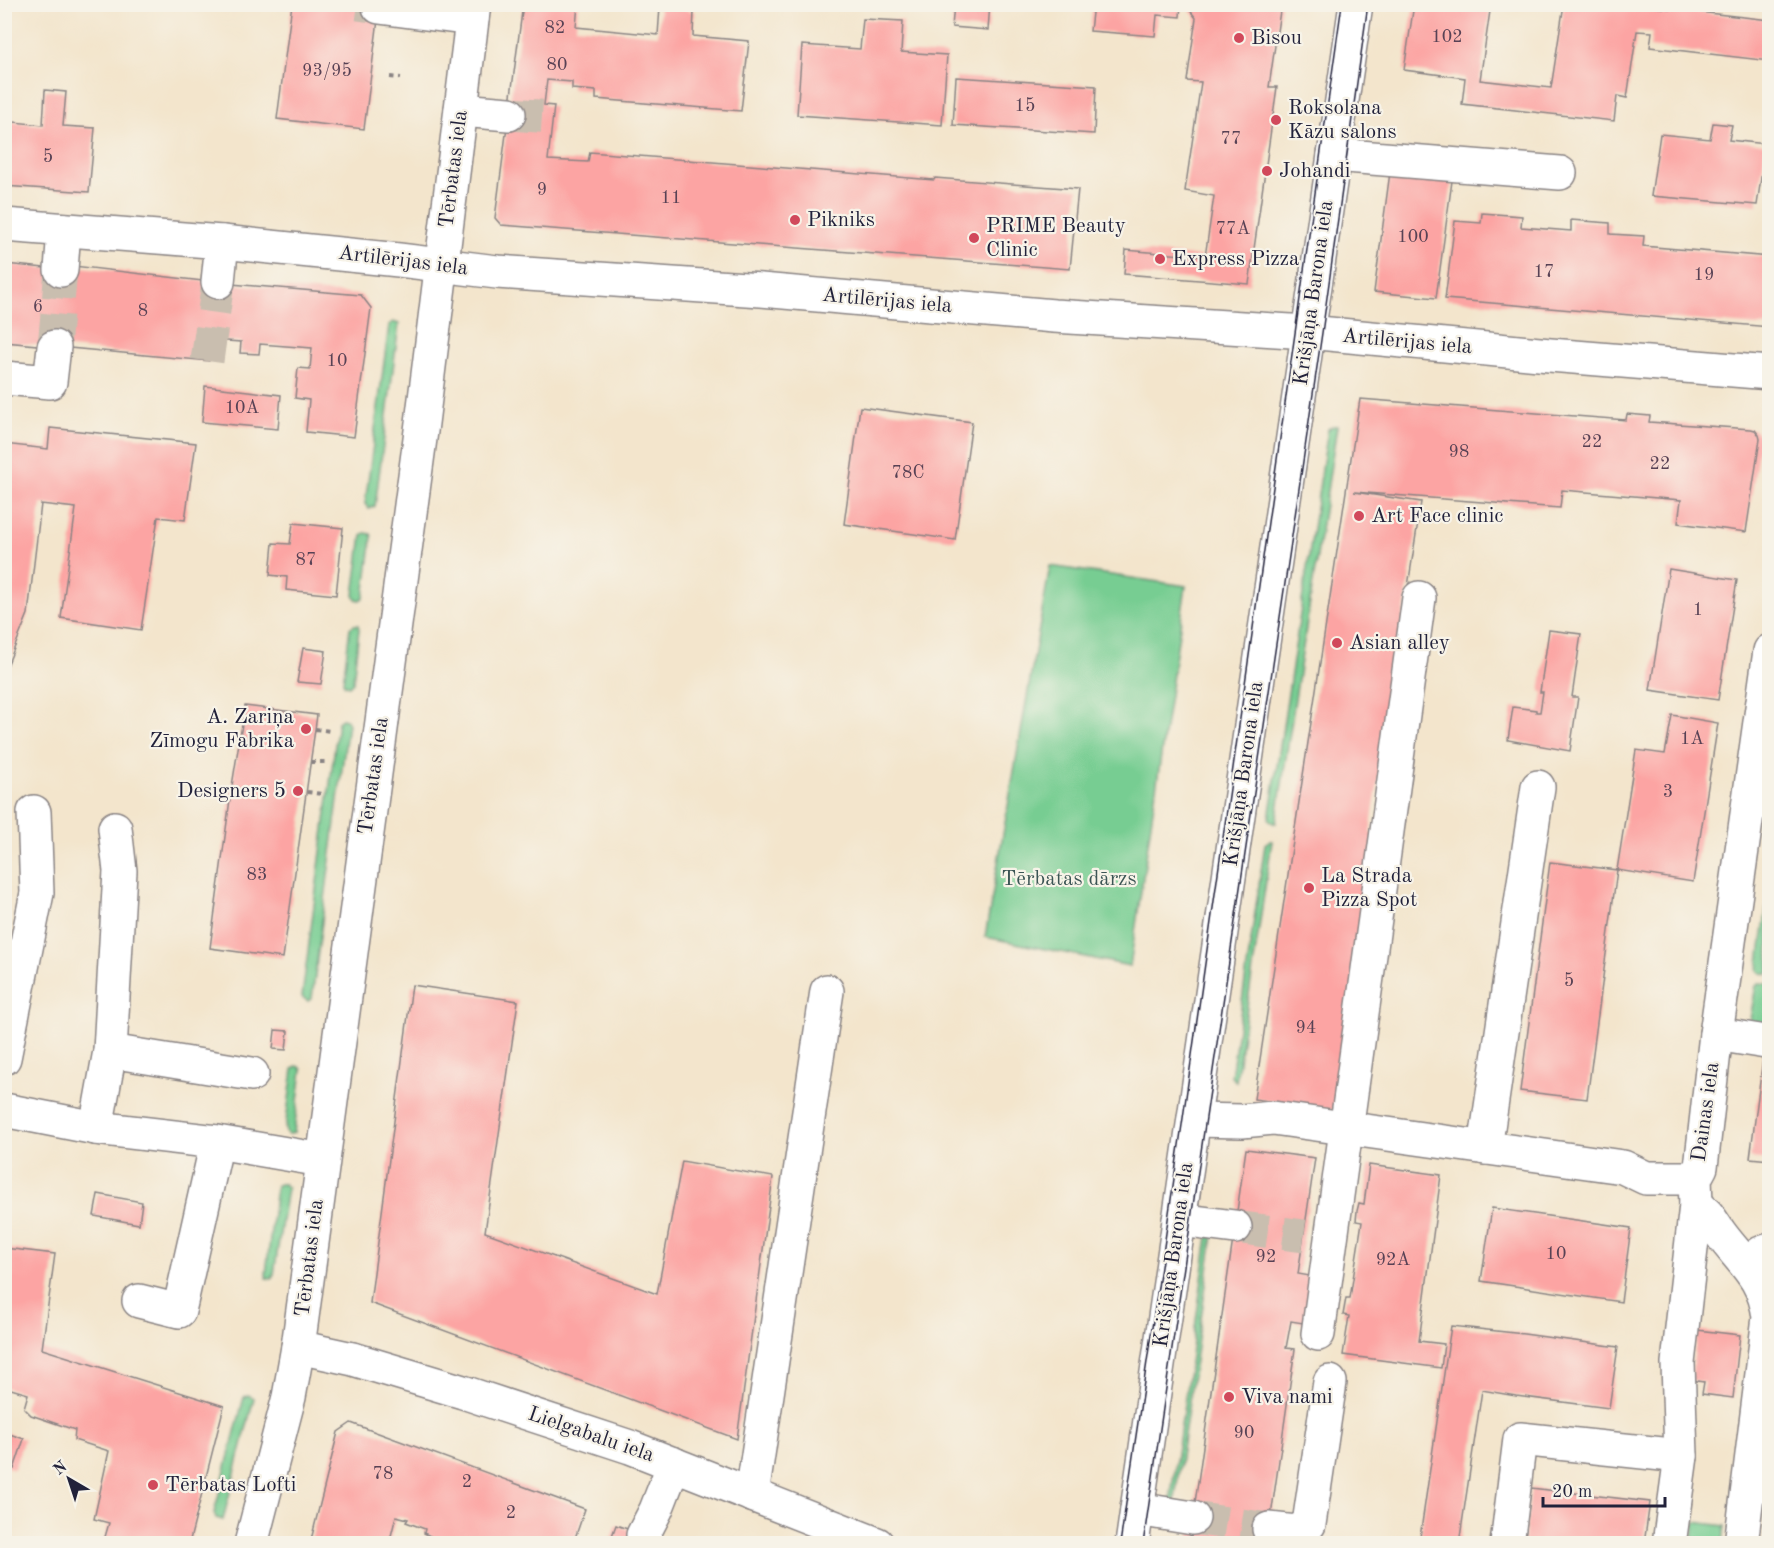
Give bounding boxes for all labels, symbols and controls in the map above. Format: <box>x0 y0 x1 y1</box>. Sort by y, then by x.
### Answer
house number: 82 <box>545 19 565 37</box>
place label: Bisou <box>1251 28 1302 49</box>
house number: 102 <box>1431 28 1463 46</box>
marker: Bisou <box>1232 31 1246 45</box>
house number: 80 <box>547 56 567 74</box>
house number: 93/95 <box>302 62 352 80</box>
house number: 15 <box>1015 97 1035 115</box>
place label: Roksolana Kāzu salons <box>1288 98 1397 143</box>
street label: Tērbatas iela <box>436 109 472 229</box>
marker: Roksolana Kāzu salons <box>1269 113 1283 127</box>
house number: 77 <box>1221 130 1241 148</box>
house number: 5 <box>43 148 53 166</box>
place label: Johandi <box>1279 161 1351 182</box>
marker: Johandi <box>1260 164 1274 178</box>
house number: 9 <box>537 181 547 199</box>
house number: 11 <box>661 189 681 207</box>
street label: Krišjāņa Barona iela <box>1291 199 1338 387</box>
place label: Pikniks <box>807 210 875 231</box>
marker: Pikniks <box>788 213 802 227</box>
place label: PRIME Beauty Clinic <box>986 216 1126 261</box>
house number: 77A <box>1216 220 1251 238</box>
house number: 100 <box>1397 228 1429 246</box>
marker: PRIME Beauty Clinic <box>967 231 981 245</box>
street label: Artilērijas iela <box>337 243 469 279</box>
place label: Express Pizza <box>1172 249 1299 270</box>
marker: Express Pizza <box>1153 252 1167 266</box>
house number: 17 <box>1534 263 1554 281</box>
house number: 19 <box>1694 266 1714 284</box>
street label: Artilērijas iela <box>821 285 953 317</box>
house number: 6 <box>33 298 43 316</box>
house number: 8 <box>138 302 148 320</box>
street label: Artilērijas iela <box>1341 326 1473 358</box>
house number: 10 <box>327 352 347 370</box>
house number: 10A <box>225 399 260 417</box>
house number: 22 <box>1582 433 1602 451</box>
house number: 98 <box>1449 443 1469 461</box>
house number: 22 <box>1650 455 1670 473</box>
house number: 78C <box>892 464 924 482</box>
place label: Art Face clinic <box>1371 506 1503 527</box>
marker: Art Face clinic <box>1352 509 1366 523</box>
house number: 87 <box>296 551 316 569</box>
house number: 1 <box>1693 601 1703 619</box>
place label: Asian alley <box>1349 633 1450 654</box>
marker: Asian alley <box>1330 636 1344 650</box>
street label: Krišjāņa Barona iela <box>1221 680 1268 868</box>
place label: A. Zariņa Zīmogu Fabrika <box>150 707 294 752</box>
street label: Tērbatas iela <box>355 716 393 836</box>
marker: A. Zariņa Zīmogu Fabrika <box>299 722 313 736</box>
house number: 1A <box>1680 730 1704 748</box>
place label: Designers 5 <box>177 781 286 802</box>
house number: 3 <box>1663 783 1673 801</box>
marker: Designers 5 <box>291 784 305 798</box>
house number: 83 <box>247 866 267 884</box>
place label: La Strada Pizza Spot <box>1321 866 1417 911</box>
park label: Tērbatas dārzs <box>1001 869 1137 890</box>
marker: La Strada Pizza Spot <box>1302 881 1316 895</box>
house number: 5 <box>1564 972 1574 990</box>
house number: 94 <box>1296 1019 1316 1037</box>
street label: Dainas iela <box>1689 1061 1723 1163</box>
street label: Krišjāņa Barona iela <box>1151 1161 1198 1349</box>
street label: Tērbatas iela <box>292 1198 328 1318</box>
house number: 10 <box>1546 1245 1566 1263</box>
house number: 92 <box>1256 1248 1276 1266</box>
house number: 92A <box>1376 1251 1411 1269</box>
place label: Viva nami <box>1241 1387 1333 1408</box>
marker: Viva nami <box>1222 1390 1236 1404</box>
street label: Lielgabalu iela <box>525 1404 657 1466</box>
house number: 90 <box>1234 1424 1254 1442</box>
north arrow <box>39 1449 99 1509</box>
text: N <box>51 1458 71 1479</box>
house number: 78 <box>373 1465 393 1483</box>
scale bar <box>1543 1470 1664 1508</box>
house number: 2 <box>462 1473 472 1491</box>
place label: Tērbatas Lofti <box>165 1475 297 1496</box>
marker: Tērbatas Lofti <box>146 1478 160 1492</box>
text: 20 m <box>1552 1483 1592 1501</box>
house number: 2 <box>506 1504 516 1522</box>

